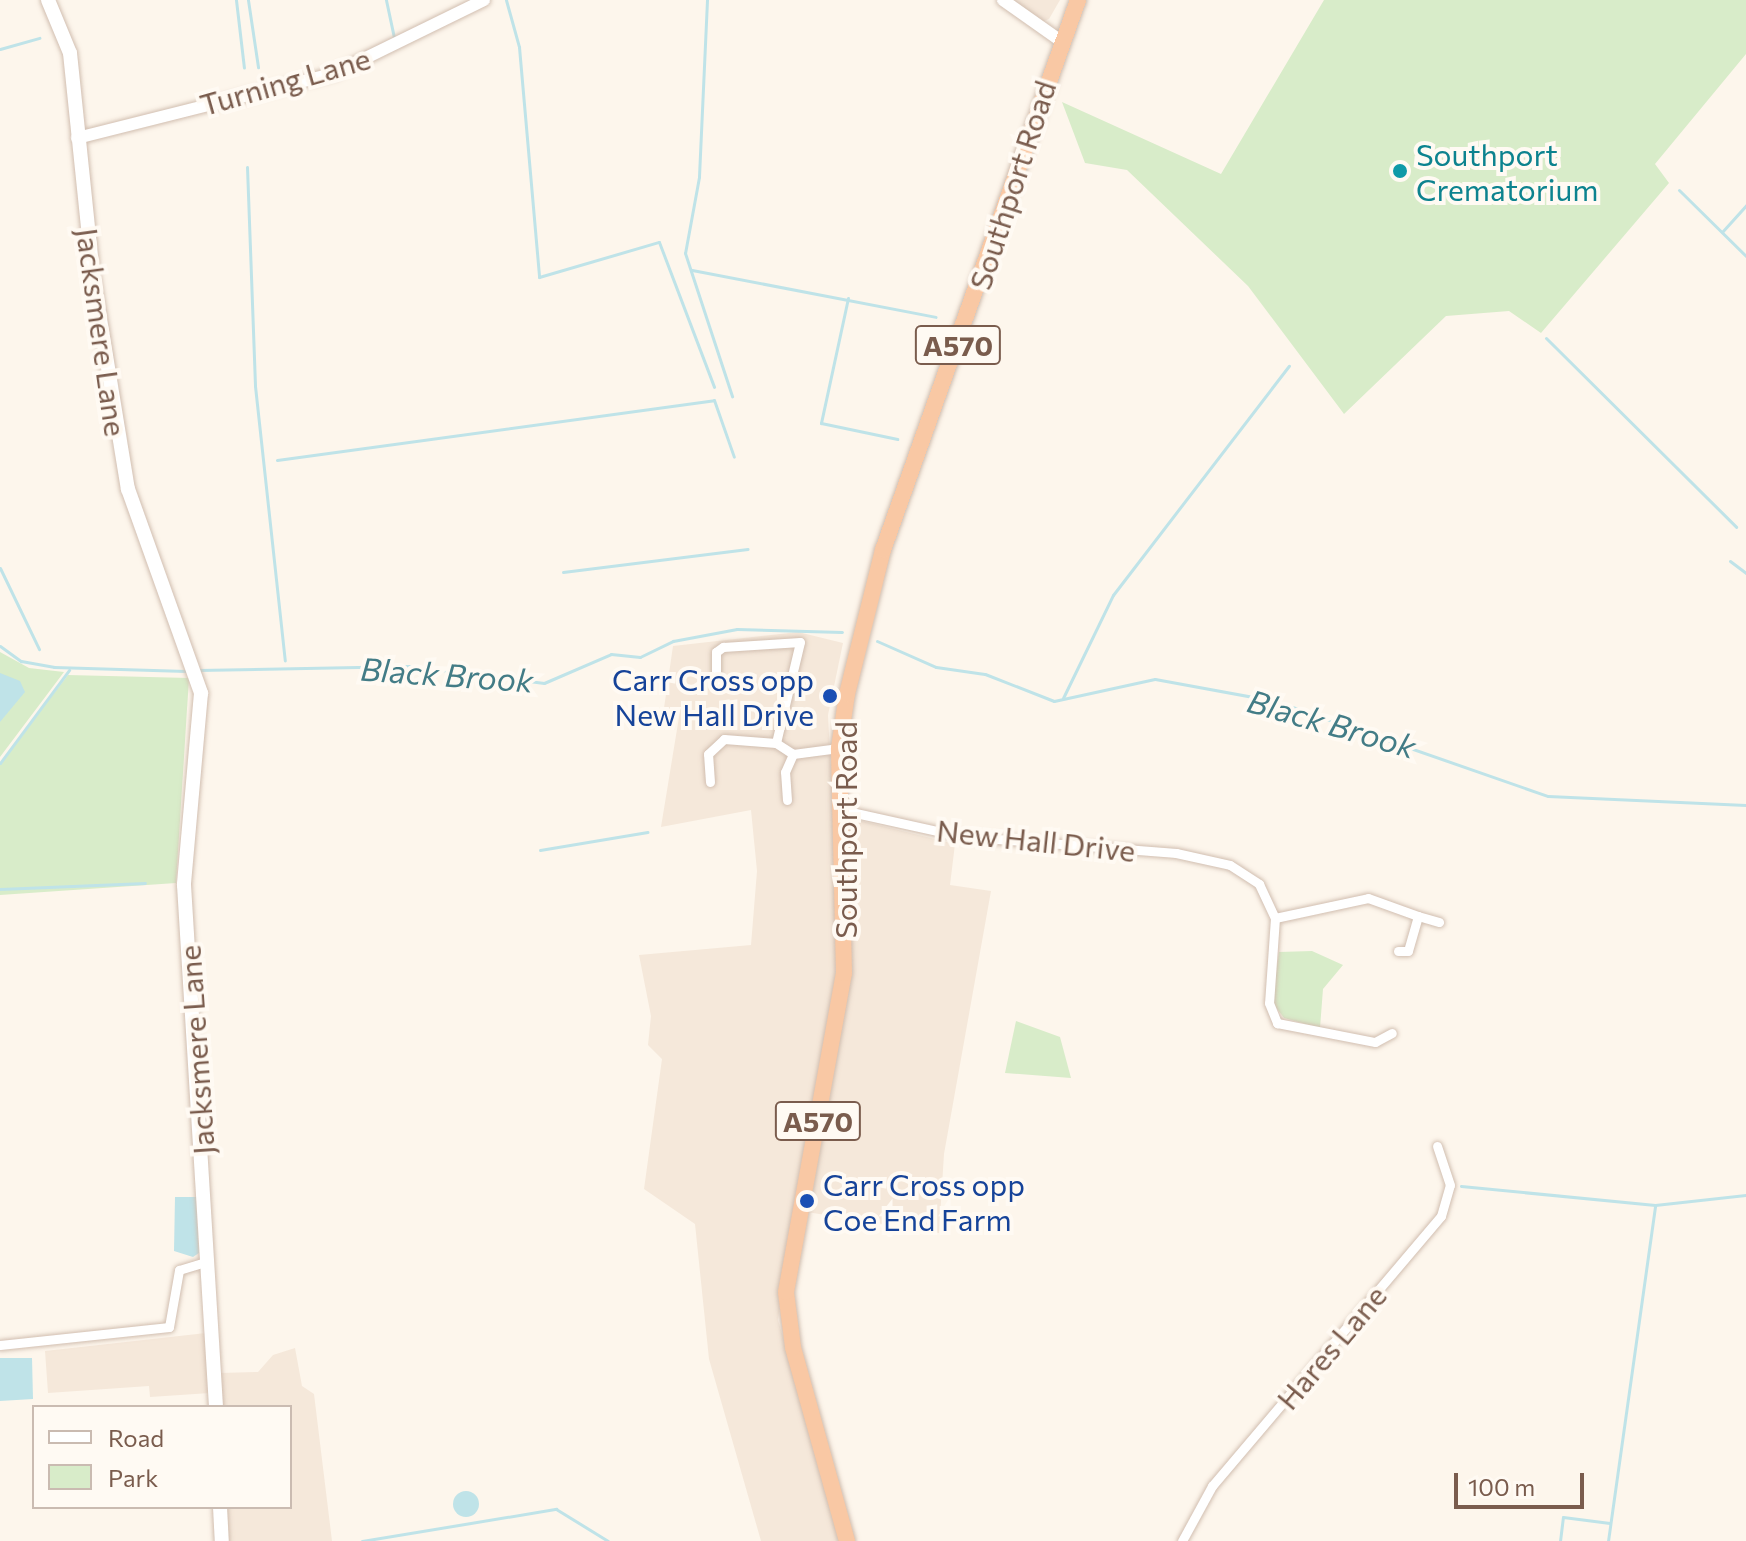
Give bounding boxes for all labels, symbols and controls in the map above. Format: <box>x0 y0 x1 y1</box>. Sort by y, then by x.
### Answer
street label: Turning Lane <box>196 40 374 122</box>
street label: Southport Road <box>961 76 1063 294</box>
place label: Southport Crematorium <box>1416 136 1598 206</box>
marker: Southport Crematorium <box>1391 162 1409 180</box>
street label: Jacksmere Lane <box>70 225 134 439</box>
road number: A570 <box>914 321 1002 369</box>
water label: Black Brook <box>359 649 535 699</box>
place label: Carr Cross opp New Hall Drive <box>612 661 814 732</box>
water label: Black Brook <box>1243 681 1421 765</box>
marker: Carr Cross opp New Hall Drive <box>821 687 839 705</box>
street label: Southport Road <box>827 721 863 939</box>
street label: New Hall Drive <box>935 812 1137 868</box>
street label: Jacksmere Lane <box>171 944 221 1156</box>
road number: A570 <box>774 1097 862 1145</box>
place label: Carr Cross opp Coe End Farm <box>823 1166 1025 1236</box>
marker: Carr Cross opp Coe End Farm <box>798 1192 816 1210</box>
street label: Hares Lane <box>1269 1278 1393 1416</box>
legend <box>32 1405 292 1509</box>
text: Road <box>108 1423 164 1452</box>
scale bar <box>1458 1457 1588 1507</box>
text: Park <box>108 1463 158 1492</box>
text: 100 m <box>1468 1472 1535 1501</box>

